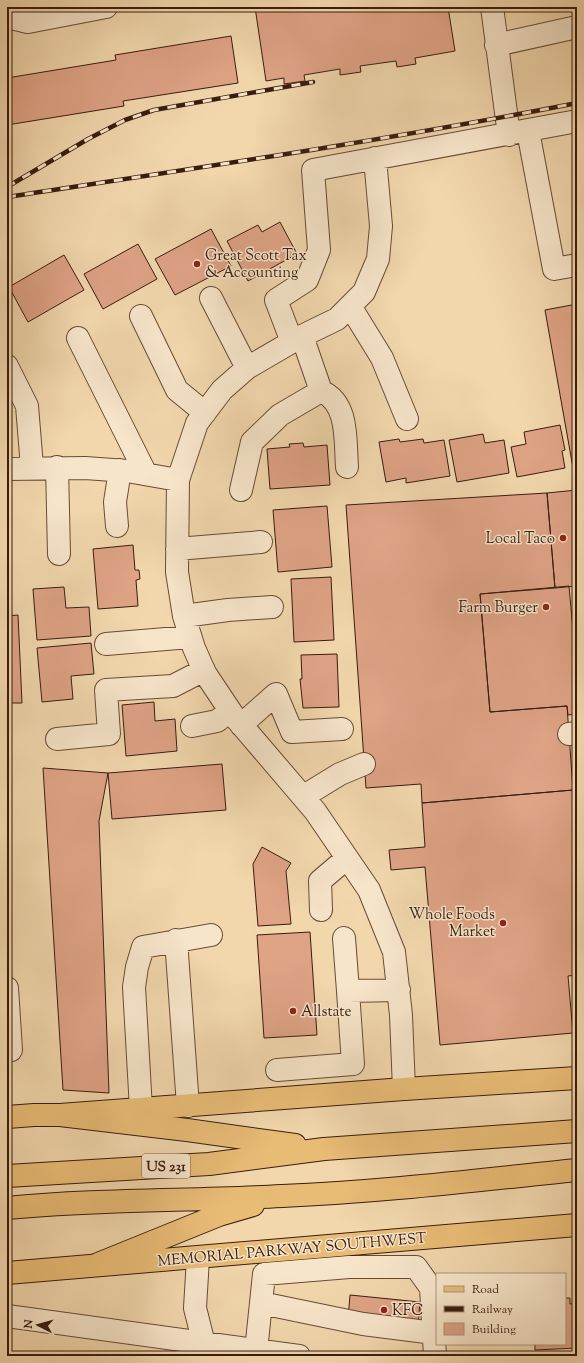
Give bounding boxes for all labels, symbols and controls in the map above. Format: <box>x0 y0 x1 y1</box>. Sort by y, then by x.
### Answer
place label: Great Scott Tax & Accounting <box>205 246 307 284</box>
marker: Great Scott Tax & Accounting <box>192 259 202 269</box>
place label: Local Taco <box>486 529 555 550</box>
marker: Local Taco <box>558 533 568 543</box>
place label: Farm Burger <box>458 598 538 619</box>
marker: Farm Burger <box>541 602 551 612</box>
place label: Whole Foods Market <box>408 905 495 943</box>
marker: Whole Foods Market <box>498 918 508 928</box>
place label: Allstate <box>301 1002 351 1023</box>
marker: Allstate <box>288 1006 298 1016</box>
road number: US 231 <box>142 1154 190 1178</box>
street label: MEMORIAL PARKWAY SOUTHWEST <box>157 1228 428 1273</box>
legend <box>436 1273 566 1345</box>
text: Road <box>472 1281 499 1299</box>
place label: KFC <box>392 1301 423 1322</box>
text: Railway <box>472 1301 513 1319</box>
north arrow <box>18 1305 58 1345</box>
marker: KFC <box>379 1305 389 1315</box>
text: N <box>21 1319 37 1330</box>
text: Building <box>472 1321 516 1339</box>

